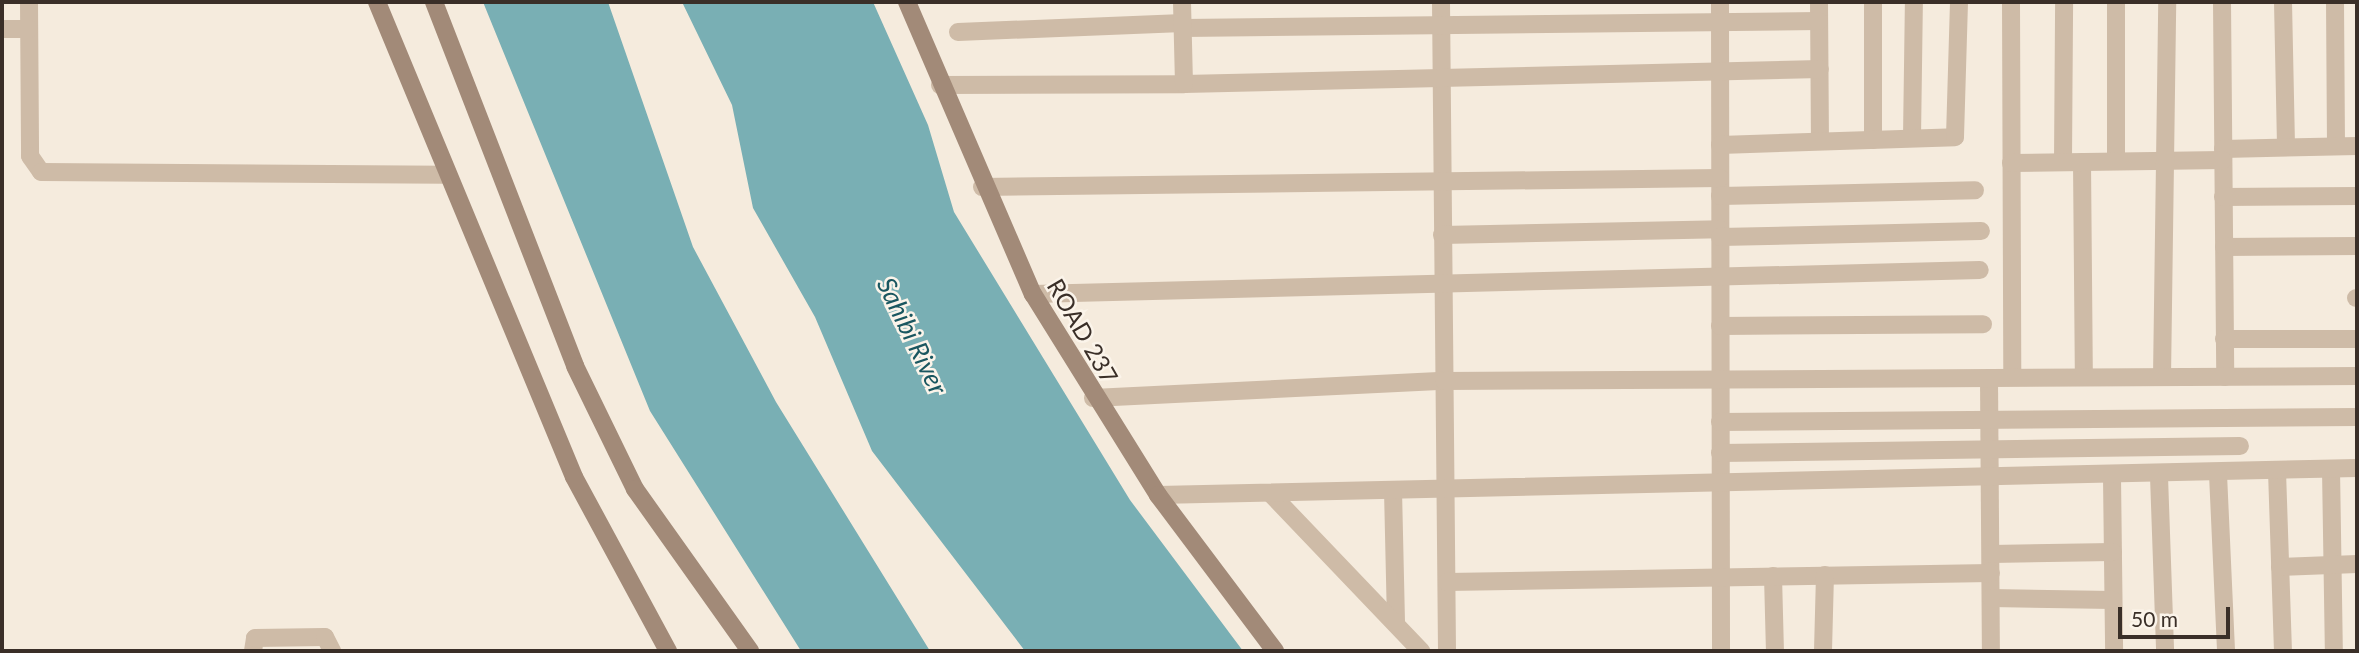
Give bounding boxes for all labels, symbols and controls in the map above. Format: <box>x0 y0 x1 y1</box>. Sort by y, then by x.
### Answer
water label: Sahibi River <box>870 272 954 400</box>
street label: ROAD 237 <box>1042 274 1124 388</box>
scale bar <box>2121 594 2233 638</box>
text: 50 m <box>2131 606 2178 631</box>

